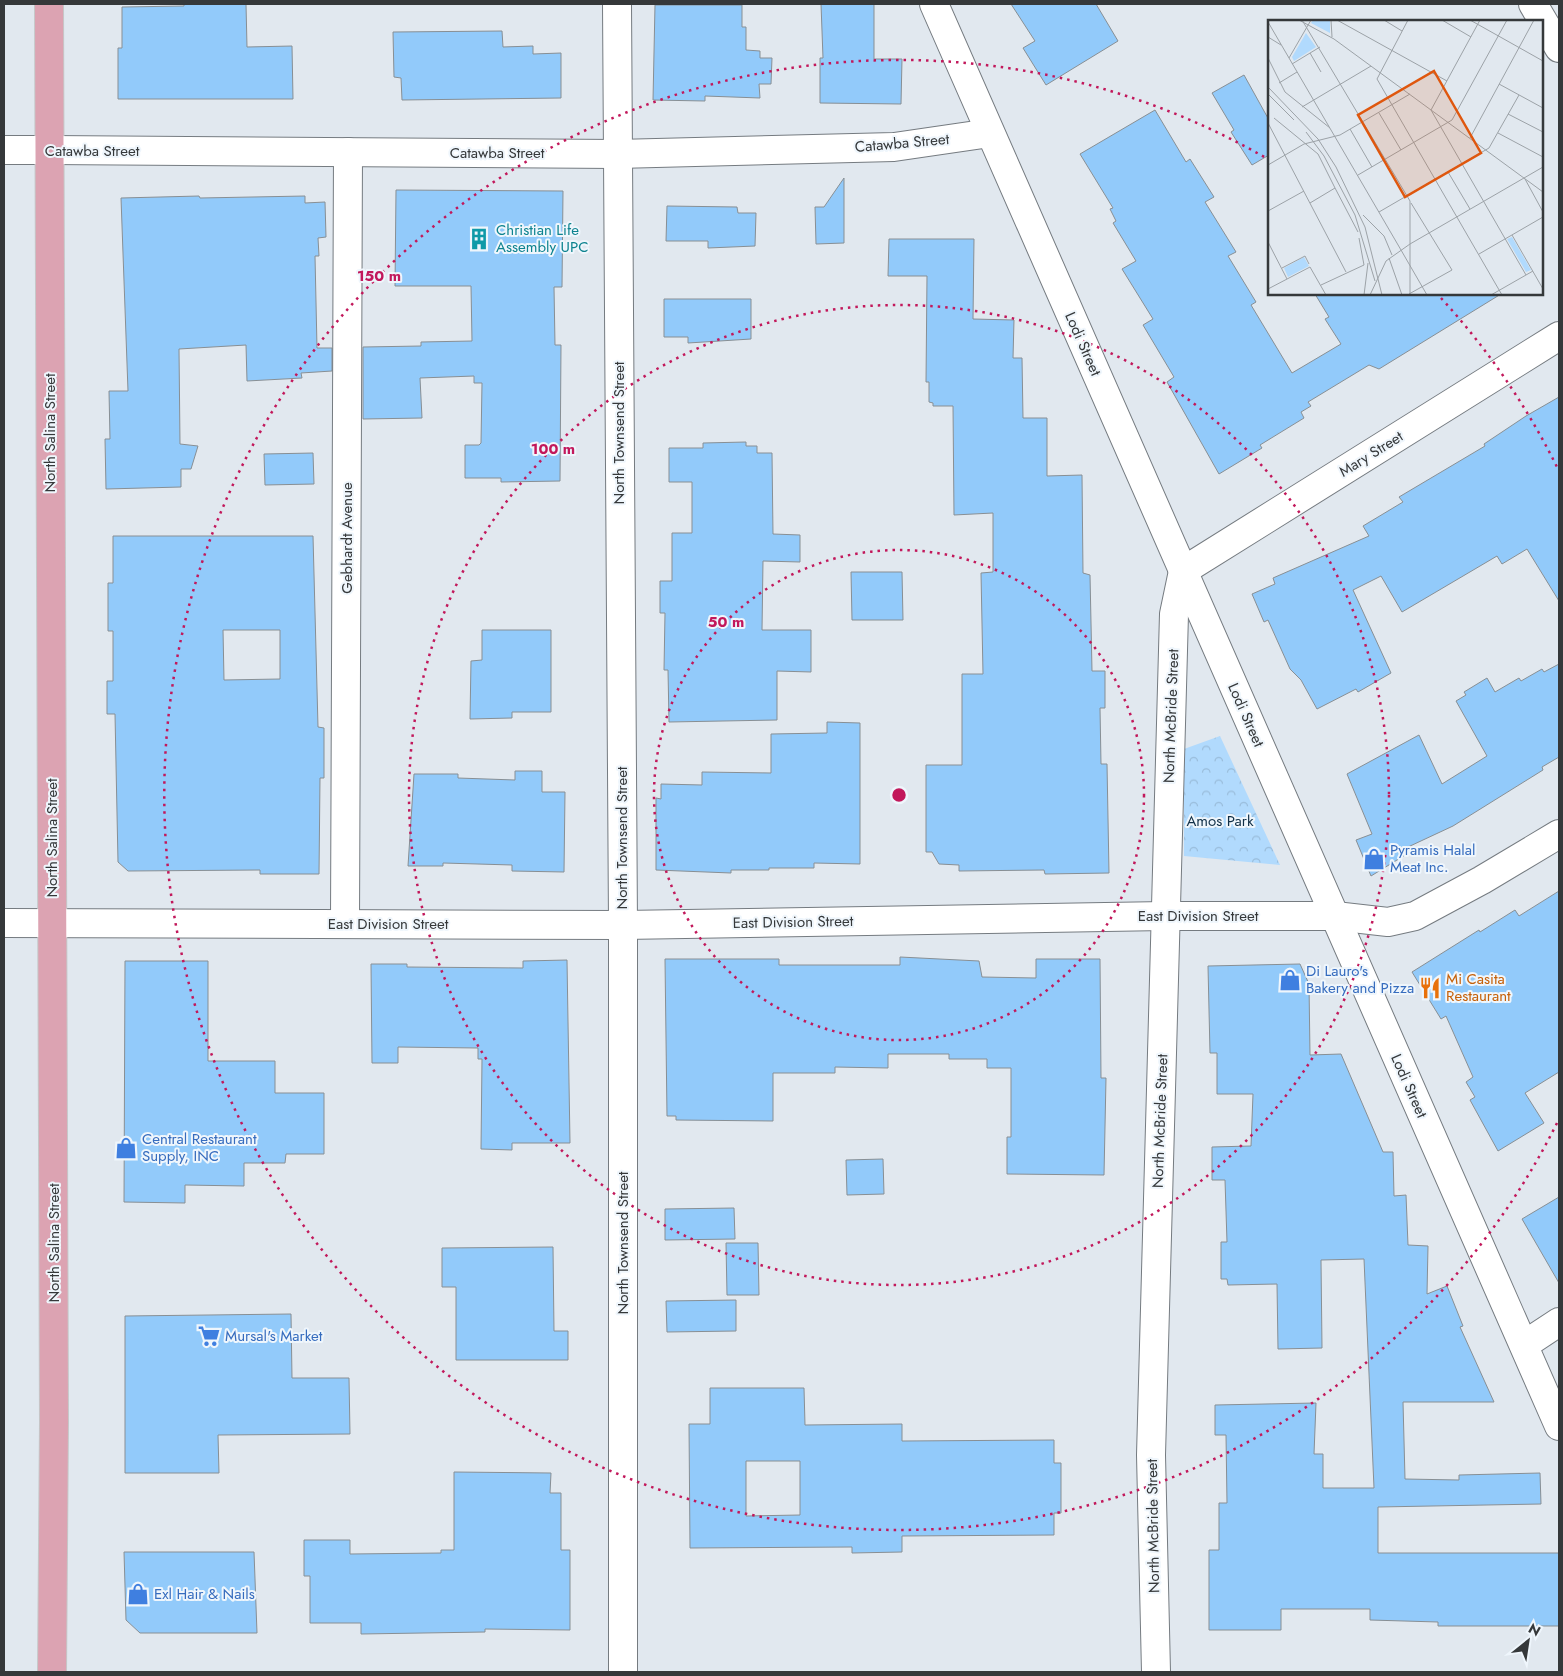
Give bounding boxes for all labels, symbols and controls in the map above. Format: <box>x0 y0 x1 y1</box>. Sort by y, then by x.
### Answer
inset map <box>1268 20 1543 295</box>
street label: Catawba Street <box>854 128 950 158</box>
street label: Catawba Street <box>45 140 140 162</box>
street label: Catawba Street <box>450 142 545 164</box>
place label: Christian Life Assembly UPC <box>496 219 588 258</box>
building icon: Christian Life Assembly UPC <box>466 226 492 252</box>
text: 150 m <box>357 265 401 287</box>
street label: Lodi Street <box>1059 309 1107 380</box>
street label: North Townsend Street <box>608 361 630 504</box>
street label: North Salina Street <box>39 373 61 493</box>
street label: Mary Street <box>1335 425 1408 482</box>
text: 100 m <box>531 438 575 460</box>
street label: Gebhardt Avenue <box>336 482 358 594</box>
text: 50 m <box>708 611 744 633</box>
street label: North McBride Street <box>1158 648 1184 783</box>
street label: Lodi Street <box>1222 680 1270 751</box>
street label: North Townsend Street <box>611 766 633 909</box>
street label: North Salina Street <box>41 778 63 898</box>
centre of rings <box>890 786 908 804</box>
park label: Amos Park <box>1186 810 1254 832</box>
place label: Pyramis Halal Meat Inc. <box>1390 839 1475 878</box>
shop icon: Pyramis Halal Meat Inc. <box>1361 846 1387 872</box>
street label: East Division Street <box>1138 905 1259 927</box>
street label: East Division Street <box>733 910 854 934</box>
street label: East Division Street <box>328 913 449 935</box>
place label: Di Lauro's Bakery and Pizza <box>1306 960 1414 999</box>
shop icon: Di Lauro's Bakery and Pizza <box>1277 967 1303 993</box>
place label: Mi Casita Restaurant <box>1446 968 1511 1007</box>
restaurant icon: Mi Casita Restaurant <box>1417 975 1443 1001</box>
street label: Lodi Street <box>1385 1051 1433 1122</box>
street label: North McBride Street <box>1147 1053 1173 1188</box>
place label: Central Restaurant Supply, INC <box>142 1128 257 1167</box>
shop icon: Central Restaurant Supply, INC <box>113 1135 139 1161</box>
street label: North Townsend Street <box>612 1171 634 1314</box>
street label: North Salina Street <box>43 1183 65 1303</box>
supermarket icon: Mursal's Market <box>196 1323 222 1349</box>
place label: Mursal's Market <box>225 1325 323 1347</box>
street label: North McBride Street <box>1141 1458 1165 1593</box>
shop icon: Exl Hair & Nails <box>125 1581 151 1607</box>
place label: Exl Hair & Nails <box>154 1583 255 1605</box>
north arrow <box>1503 1616 1553 1666</box>
text: N <box>1525 1618 1544 1641</box>

